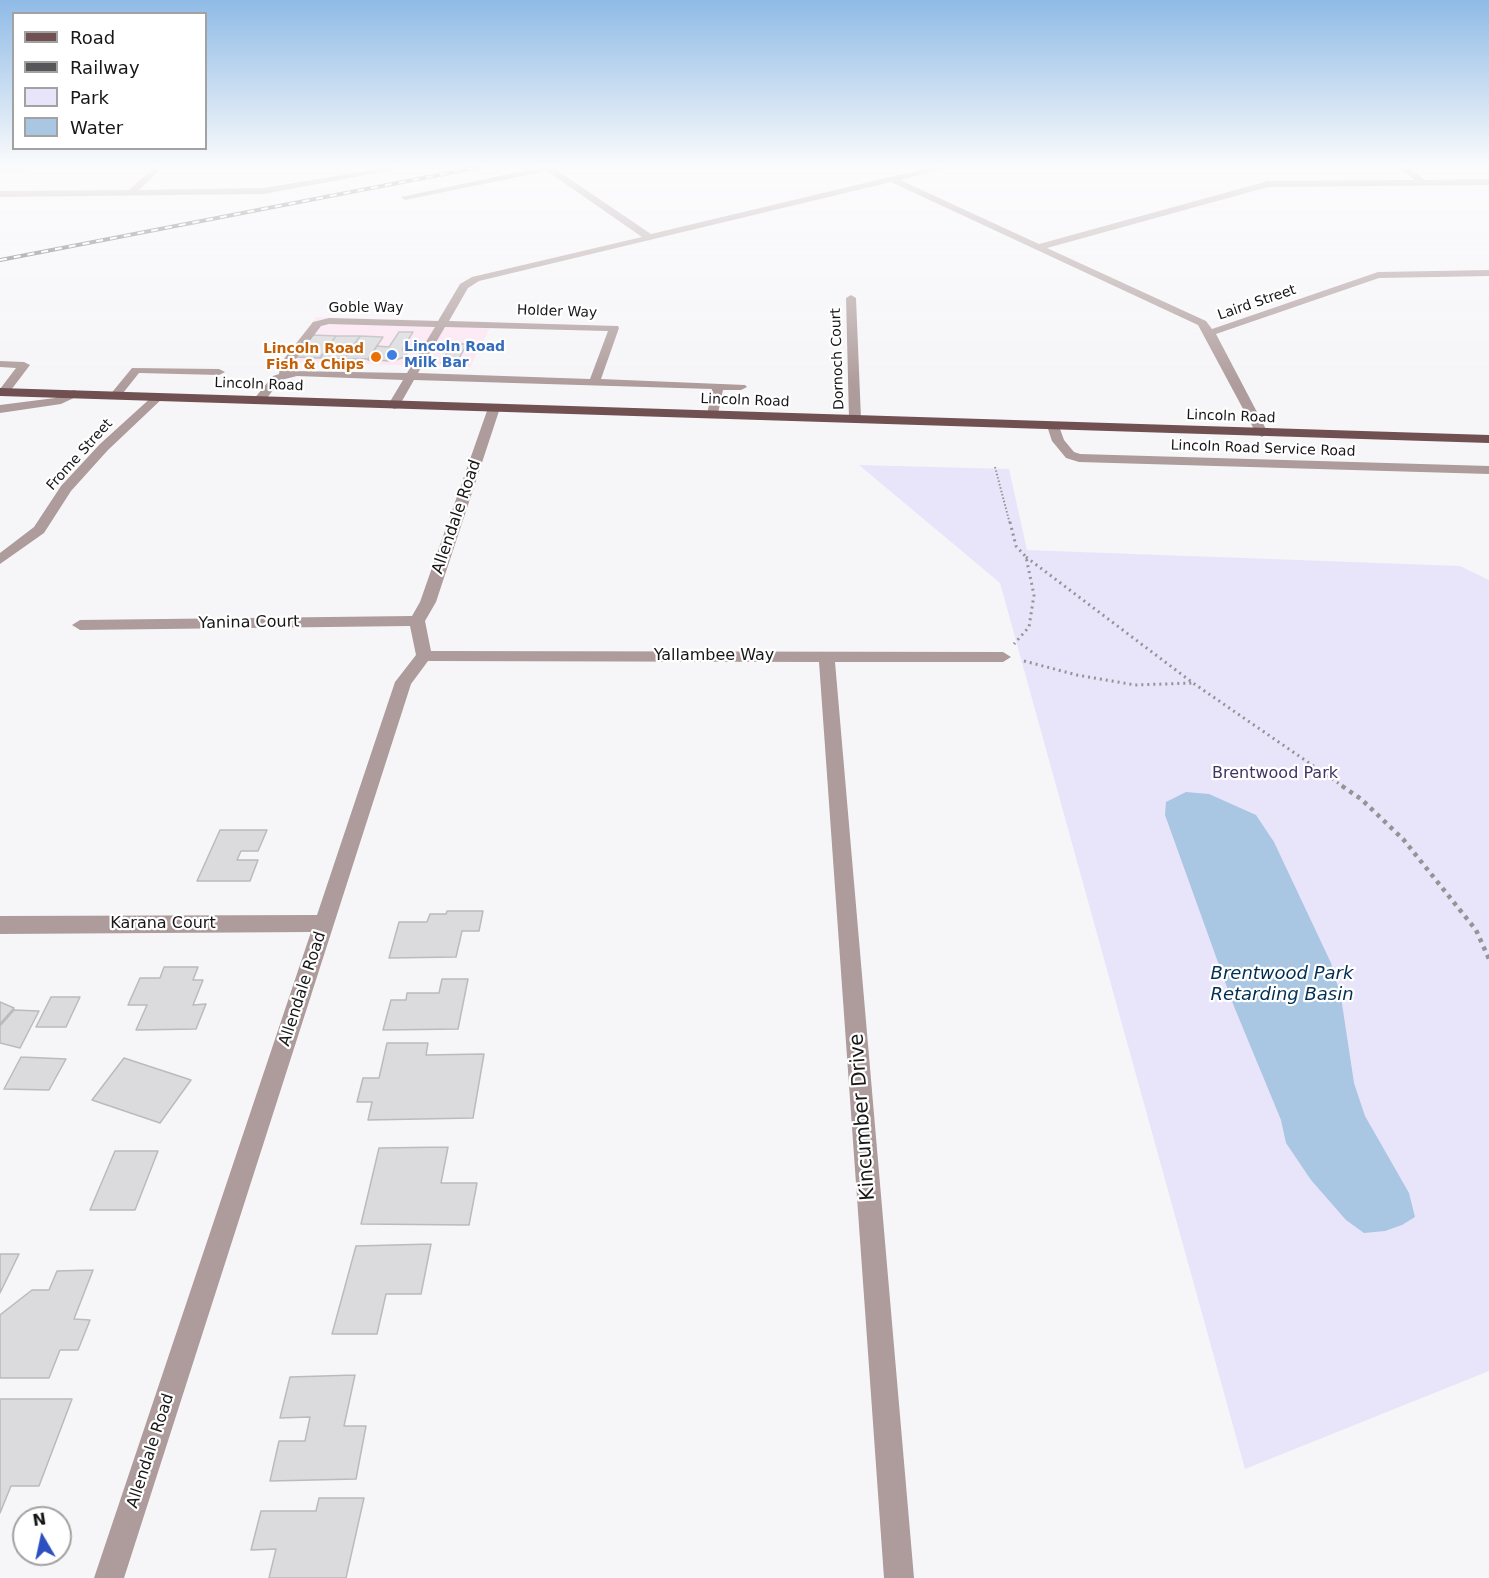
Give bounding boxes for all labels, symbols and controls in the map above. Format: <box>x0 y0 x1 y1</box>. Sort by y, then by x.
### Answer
legend <box>12 12 207 150</box>
text: Road <box>70 27 115 48</box>
text: Railway <box>70 57 140 78</box>
text: Park <box>70 87 109 108</box>
text: Water <box>70 117 123 138</box>
street label: Laird Street <box>1216 282 1298 324</box>
street label: Goble Way <box>328 300 404 316</box>
street label: Holder Way <box>516 302 598 322</box>
street label: Dornoch Court <box>828 308 848 410</box>
place label: Lincoln Road Milk Bar <box>404 339 505 372</box>
place label: Lincoln Road Fish & Chips <box>263 341 364 374</box>
marker: Lincoln Road Milk Bar <box>385 348 399 362</box>
marker: Lincoln Road Fish & Chips <box>369 350 383 364</box>
street label: Lincoln Road <box>214 375 304 395</box>
street label: Lincoln Road <box>700 391 790 411</box>
street label: Lincoln Road <box>1186 407 1276 427</box>
street label: Frome Street <box>44 416 116 494</box>
street label: Lincoln Road Service Road <box>1170 437 1356 461</box>
street label: Allendale Road <box>429 457 485 577</box>
street label: Yanina Court <box>198 613 300 633</box>
street label: Yallambee Way <box>654 646 774 666</box>
park label: Brentwood Park <box>1212 764 1338 784</box>
street label: Karana Court <box>110 914 216 934</box>
street label: Allendale Road <box>275 929 331 1049</box>
water label: Brentwood Park Retarding Basin <box>1210 963 1354 1006</box>
street label: Kincumber Drive <box>845 1033 881 1201</box>
street label: Allendale Road <box>123 1391 179 1511</box>
north arrow <box>12 1506 72 1566</box>
text: N <box>31 1509 48 1530</box>

